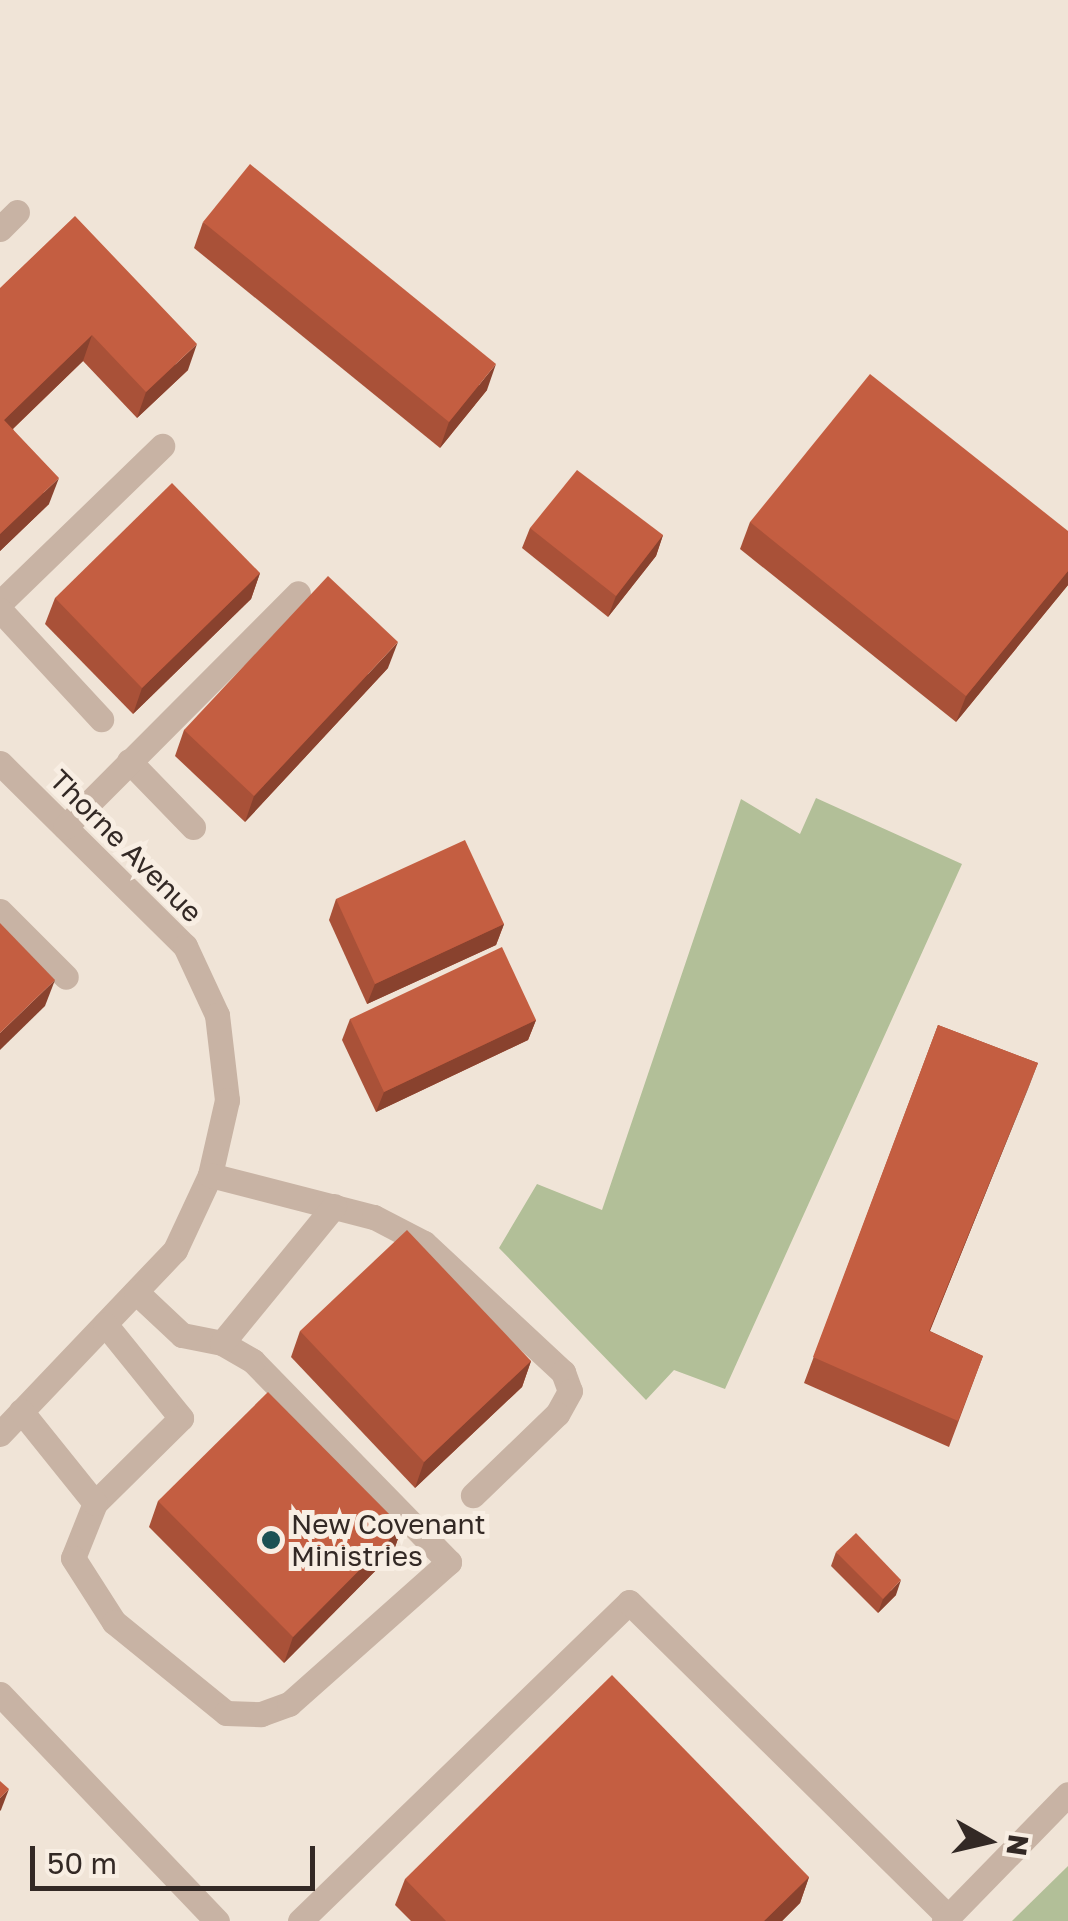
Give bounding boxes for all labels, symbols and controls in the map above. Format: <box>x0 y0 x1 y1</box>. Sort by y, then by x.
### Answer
street label: Thorne Avenue <box>43 763 209 929</box>
place label: New Covenant Ministries <box>291 1507 486 1573</box>
marker: New Covenant Ministries <box>260 1529 282 1551</box>
north arrow <box>938 1791 1038 1891</box>
scale bar <box>35 1826 320 1888</box>
text: N <box>1000 1832 1036 1858</box>
text: 50 m <box>47 1845 117 1881</box>

